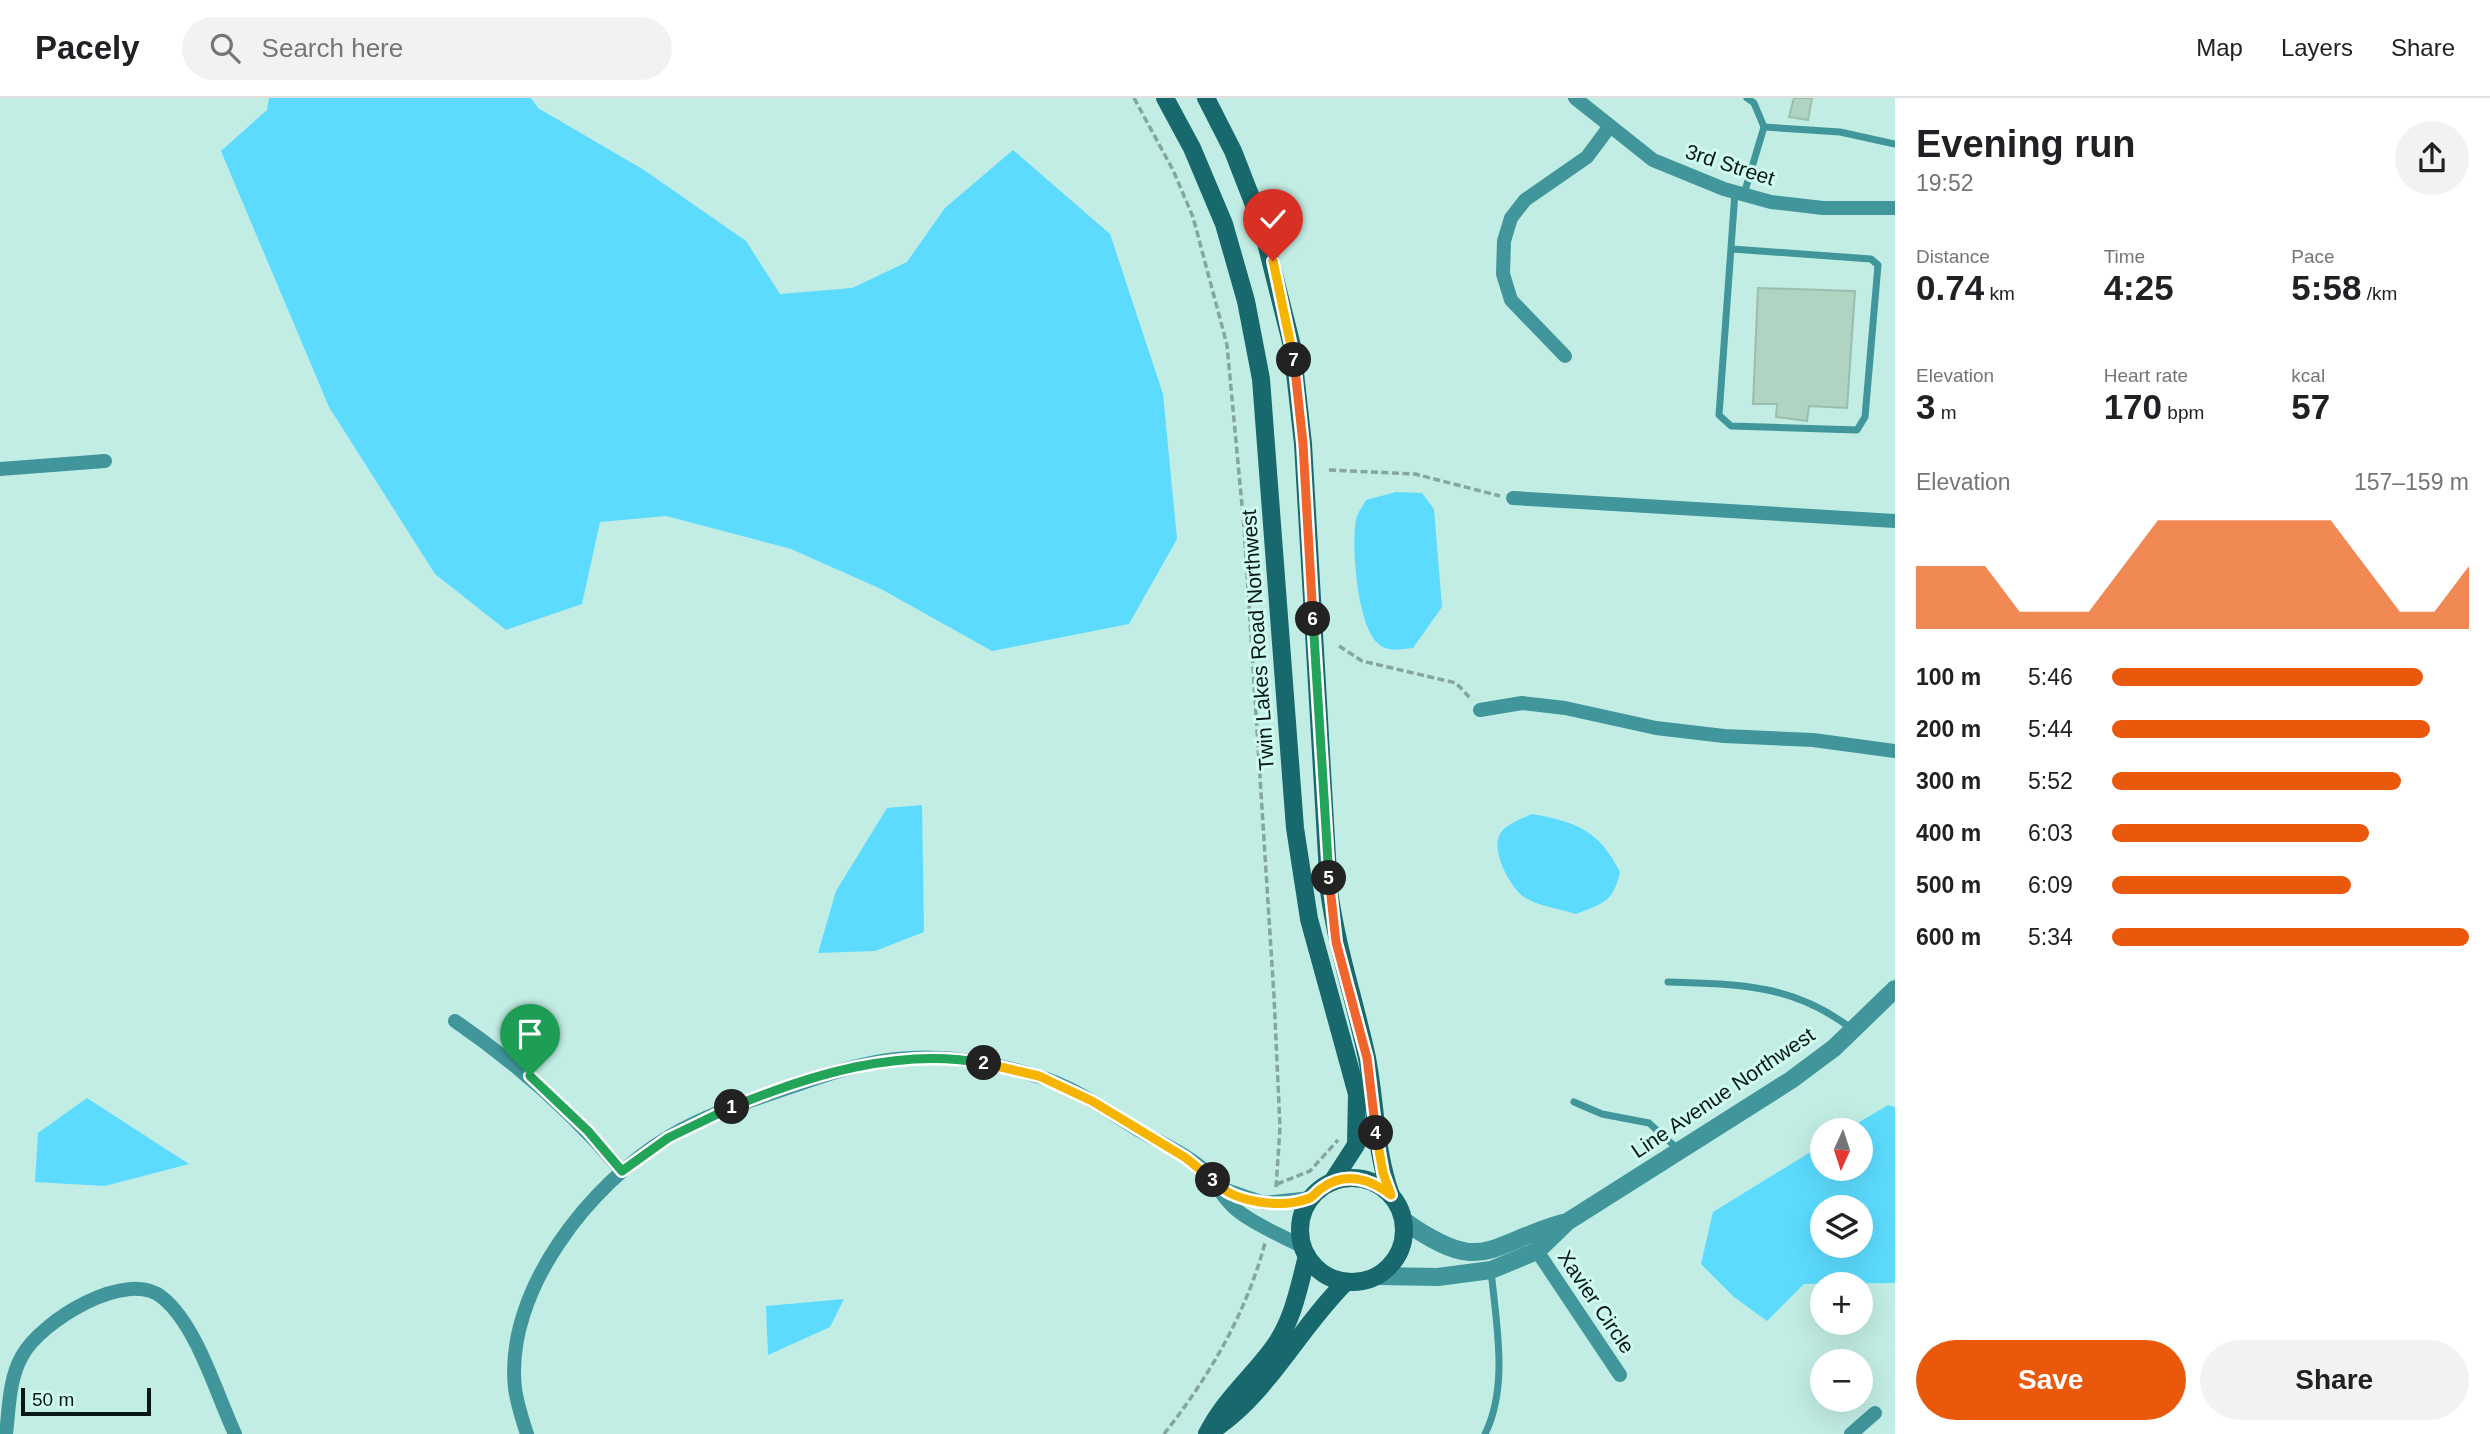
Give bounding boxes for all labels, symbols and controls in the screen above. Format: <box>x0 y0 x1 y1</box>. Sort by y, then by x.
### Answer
search box <box>182 17 672 80</box>
text: Pacely <box>35 29 140 66</box>
icon: search <box>206 29 244 67</box>
text: Search here <box>262 33 403 63</box>
text: Map <box>2196 34 2243 61</box>
text: Layers <box>2281 34 2353 61</box>
text: Share <box>2391 34 2455 61</box>
button: share <box>2395 121 2469 195</box>
text: Evening run <box>1916 123 2136 165</box>
street label: 3rd Street <box>1683 139 1778 190</box>
text: 19:52 <box>1916 170 1974 196</box>
pin <box>1243 189 1303 261</box>
icon: check <box>1254 200 1292 238</box>
text: Distance <box>1916 246 1990 267</box>
text: Time <box>2104 246 2145 267</box>
text: Pace <box>2291 246 2335 267</box>
text: 0.74 <box>1916 268 1984 307</box>
text: 4:25 <box>2104 268 2174 307</box>
text: 5:58 <box>2291 268 2361 307</box>
text: km <box>1984 283 2015 304</box>
text: /km <box>2361 283 2397 304</box>
pin: 7 <box>1276 342 1312 378</box>
text: 7 <box>1288 349 1299 370</box>
text: Elevation <box>1916 365 1994 386</box>
text: Heart rate <box>2104 365 2188 386</box>
text: kcal <box>2291 365 2325 386</box>
text: 3 <box>1916 387 1935 426</box>
text: 170 <box>2104 387 2162 426</box>
text: 57 <box>2291 387 2330 426</box>
text: m <box>1935 402 1957 423</box>
text: bpm <box>2162 402 2204 423</box>
text: Elevation <box>1916 469 2011 495</box>
text: 157–159 m <box>2354 469 2469 495</box>
street label: Twin Lakes Road Northwest <box>1237 509 1278 771</box>
pin: 6 <box>1296 602 1330 636</box>
text: 6 <box>1307 608 1318 629</box>
text: 100 m <box>1916 664 1981 690</box>
text: 5:46 <box>2028 664 2073 690</box>
text: 200 m <box>1916 716 1981 742</box>
text: 5:44 <box>2028 716 2073 742</box>
text: 300 m <box>1916 768 1981 794</box>
text: 5:52 <box>2028 768 2073 794</box>
text: 400 m <box>1916 820 1981 846</box>
text: 6:03 <box>2028 820 2073 846</box>
pin: 5 <box>1312 860 1346 896</box>
text: 5 <box>1323 867 1334 888</box>
text: 500 m <box>1916 872 1981 898</box>
text: 6:09 <box>2028 872 2073 898</box>
text: 600 m <box>1916 924 1981 950</box>
text: 5:34 <box>2028 924 2073 950</box>
pin <box>500 1004 560 1076</box>
icon: arrive <box>511 1015 549 1053</box>
street label: Line Avenue Northwest <box>1627 1023 1819 1162</box>
pin: 2 <box>967 1046 1002 1080</box>
text: 2 <box>978 1052 989 1073</box>
pin: 1 <box>714 1090 750 1124</box>
text: 1 <box>726 1096 737 1117</box>
pin: 4 <box>1358 1116 1394 1150</box>
north arrow <box>1810 1118 1872 1181</box>
map controls <box>1810 1118 1873 1412</box>
text: 4 <box>1370 1122 1381 1143</box>
pin: 3 <box>1196 1162 1230 1198</box>
text: 3 <box>1207 1169 1218 1190</box>
button: layers <box>1810 1195 1873 1258</box>
street label: Xavier Circle <box>1554 1246 1639 1357</box>
button: + <box>1810 1272 1873 1335</box>
button: Save <box>1916 1340 2186 1420</box>
button: Share <box>2200 1340 2469 1420</box>
button: − <box>1810 1349 1873 1412</box>
scale bar <box>21 1385 150 1417</box>
text: 50 m <box>32 1389 74 1410</box>

